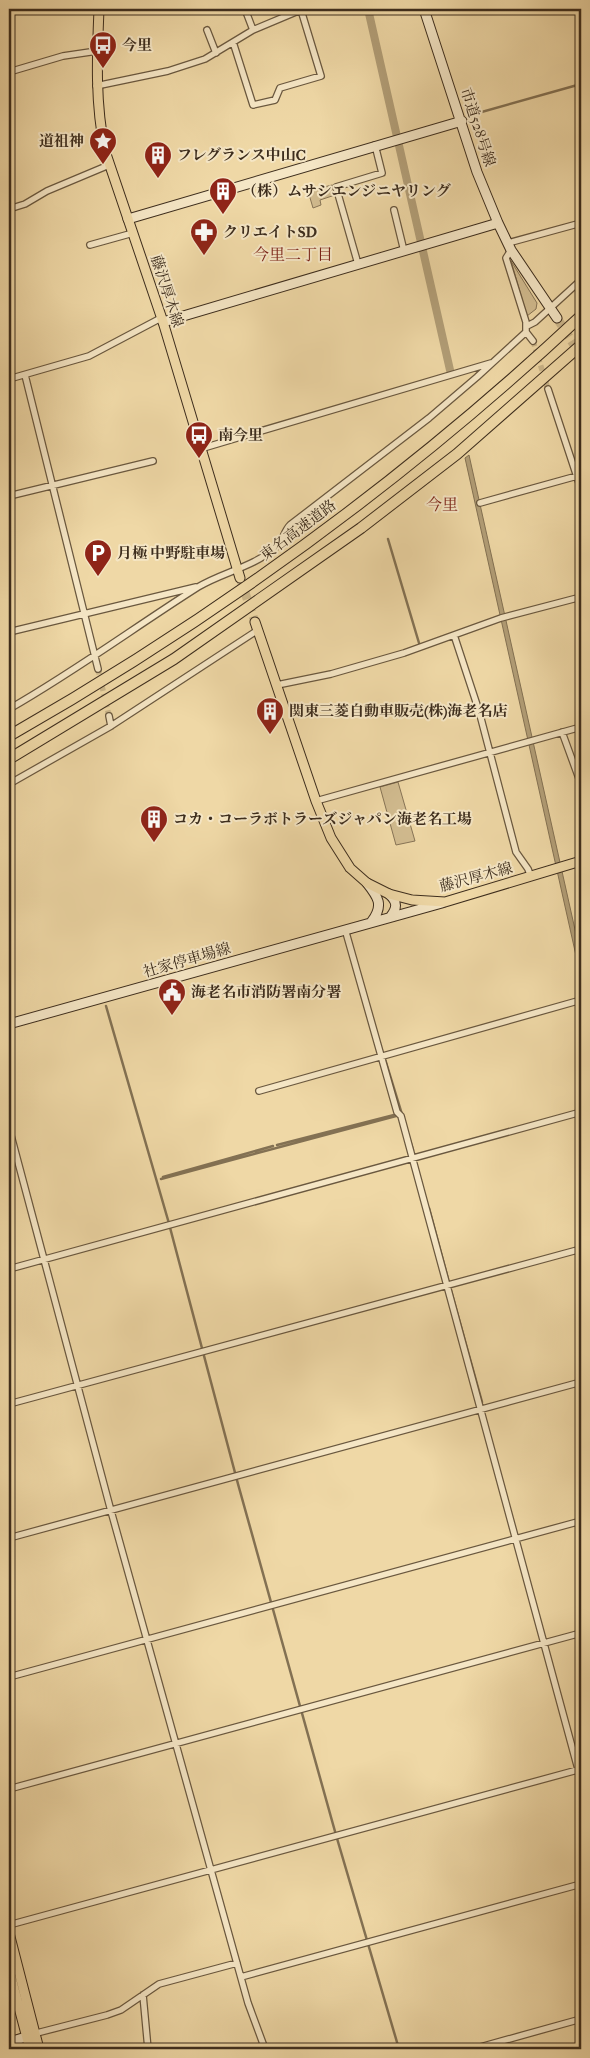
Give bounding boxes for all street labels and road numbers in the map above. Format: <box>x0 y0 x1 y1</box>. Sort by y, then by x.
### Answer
street label: 市道528号線 <box>457 85 499 169</box>
street label: 藤沢厚木線 <box>147 253 187 329</box>
street label: 東名高速道路 <box>257 496 339 564</box>
street label: 藤沢厚木線 <box>437 859 515 895</box>
street label: 社家停車場線 <box>141 939 233 981</box>

